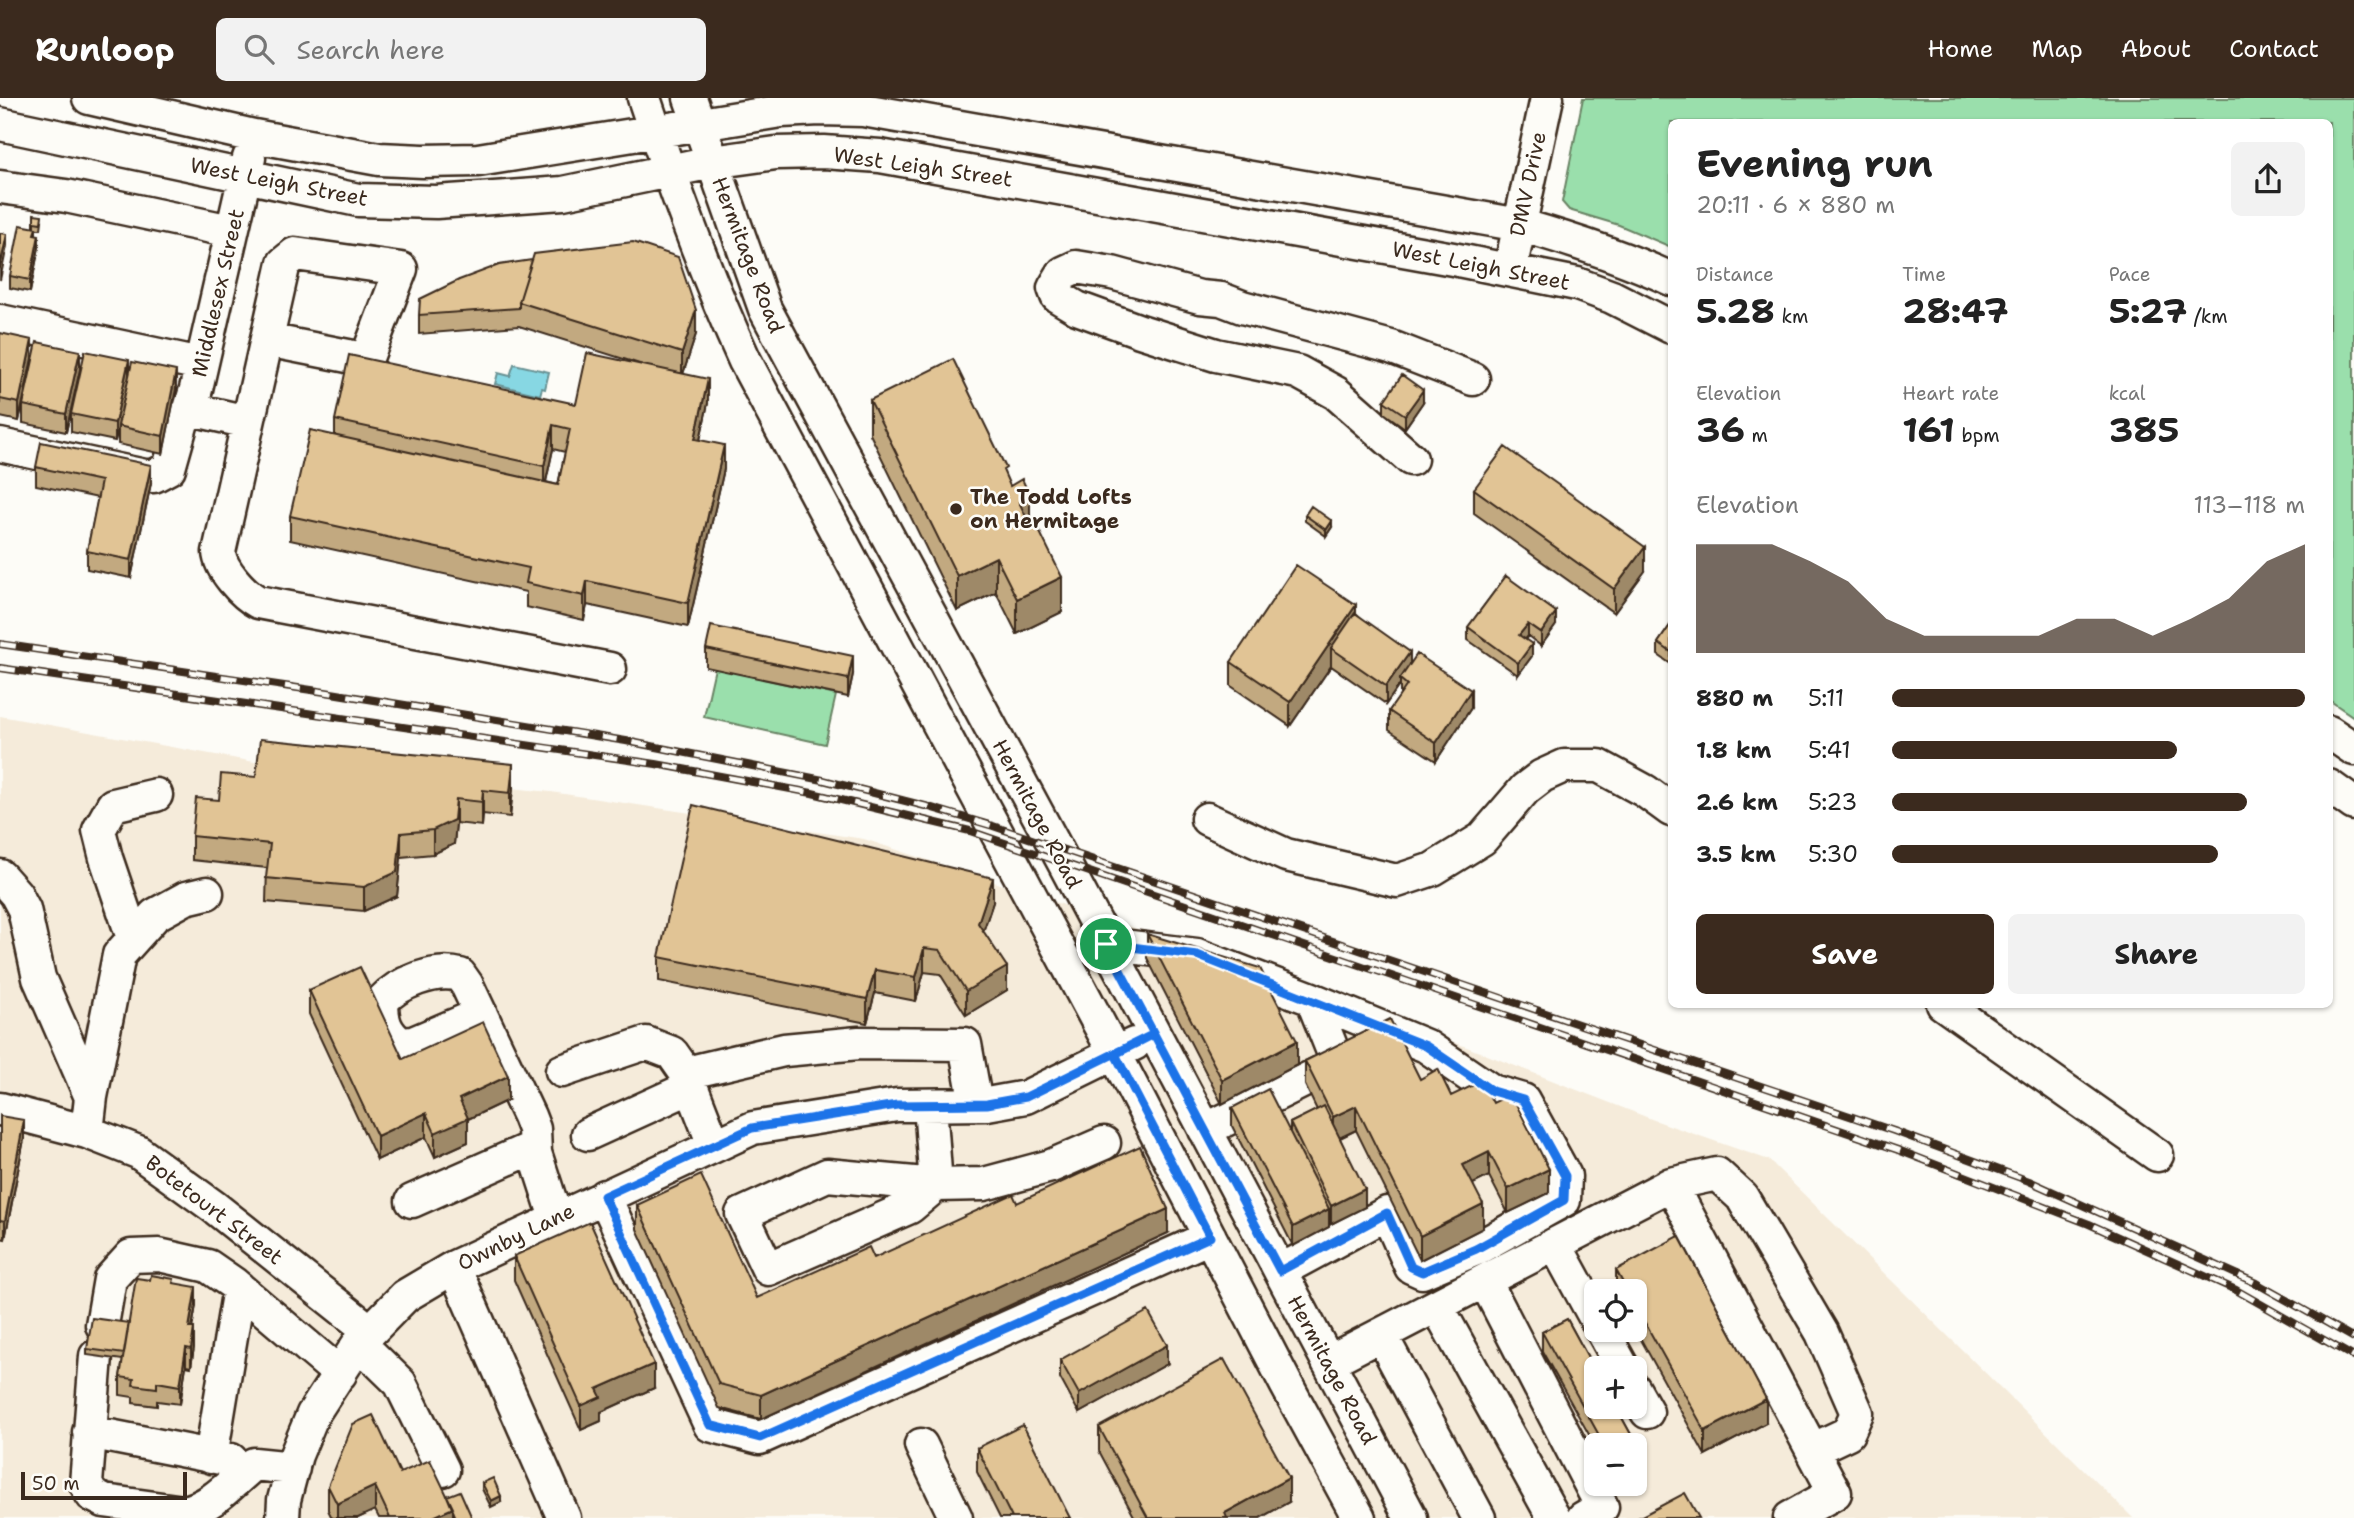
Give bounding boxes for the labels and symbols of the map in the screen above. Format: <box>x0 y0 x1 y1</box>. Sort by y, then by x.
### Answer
street label: DMV Drive <box>1503 129 1553 239</box>
street label: West Leigh Street <box>832 141 1014 193</box>
street label: West Leigh Street <box>188 151 370 213</box>
street label: Hermitage Road <box>705 173 791 337</box>
street label: Middlesex Street <box>185 206 251 380</box>
street label: West Leigh Street <box>1390 235 1572 297</box>
place label: The Todd Lofts on Hermitage <box>970 483 1132 535</box>
marker: The Todd Lofts on Hermitage <box>948 501 964 517</box>
street label: Hermitage Road <box>986 734 1088 894</box>
pin <box>1076 914 1136 974</box>
street label: Botetourt Street <box>139 1149 289 1271</box>
street label: Ownby Lane <box>453 1197 579 1277</box>
street label: Hermitage Road <box>1281 1290 1383 1450</box>
scale bar <box>21 1469 187 1501</box>

